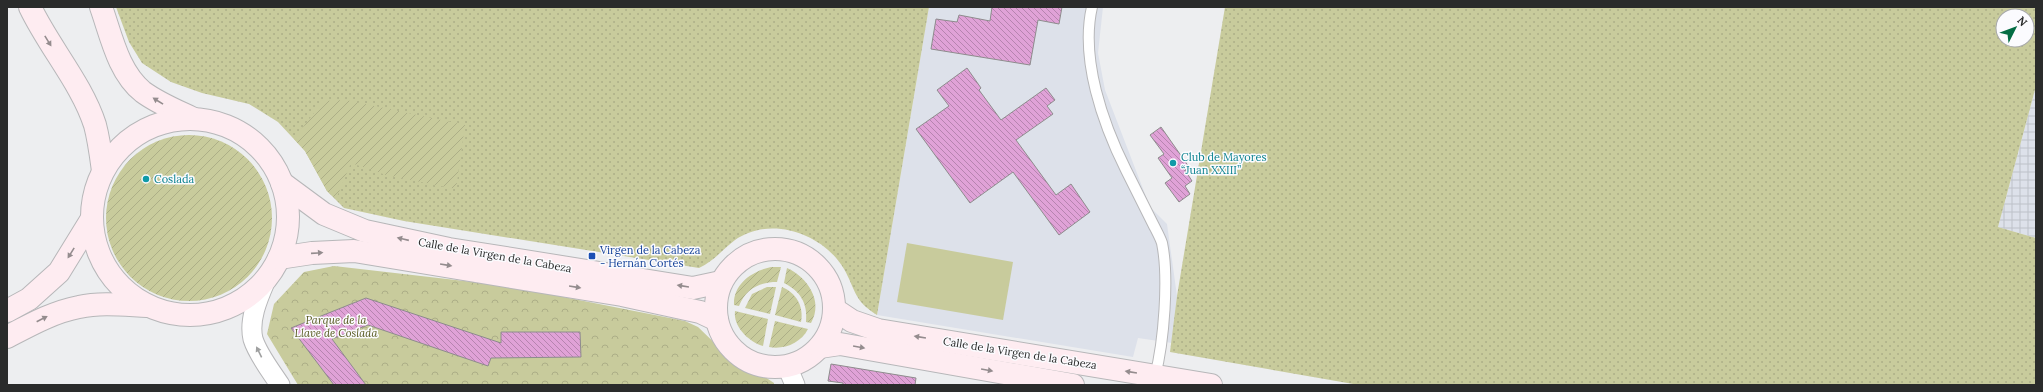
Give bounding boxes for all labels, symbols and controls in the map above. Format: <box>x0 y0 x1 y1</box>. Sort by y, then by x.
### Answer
north arrow <box>1995 8 2035 48</box>
text: N <box>2014 13 2031 30</box>
one-way arrow <box>45 36 52 47</box>
one-way arrow <box>153 97 163 105</box>
place label: Club de Mayores “Juan XXIII” <box>1181 150 1267 177</box>
marker: Club de Mayores “Juan XXIII” <box>1168 158 1178 168</box>
place label: Coslada <box>154 172 194 186</box>
marker: Coslada <box>141 174 151 184</box>
street label: Calle de la Virgen de la Cabeza <box>417 235 573 275</box>
one-way arrow <box>397 236 409 242</box>
place label: Virgen de la Cabeza - Hernán Cortés <box>599 243 701 270</box>
one-way arrow <box>67 247 74 259</box>
one-way arrow <box>311 250 324 257</box>
marker: Virgen de la Cabeza - Hernán Cortés <box>587 251 597 261</box>
one-way arrow <box>440 262 452 268</box>
one-way arrow <box>677 283 689 289</box>
one-way arrow <box>568 284 581 290</box>
park label: Parque de la Llave de Coslada <box>295 313 378 340</box>
one-way arrow <box>36 316 47 323</box>
one-way arrow <box>914 334 926 340</box>
street label: Calle de la Virgen de la Cabeza <box>942 334 1098 372</box>
one-way arrow <box>853 344 865 350</box>
one-way arrow <box>256 346 263 358</box>
one-way arrow <box>981 367 993 373</box>
one-way arrow <box>1125 369 1137 375</box>

